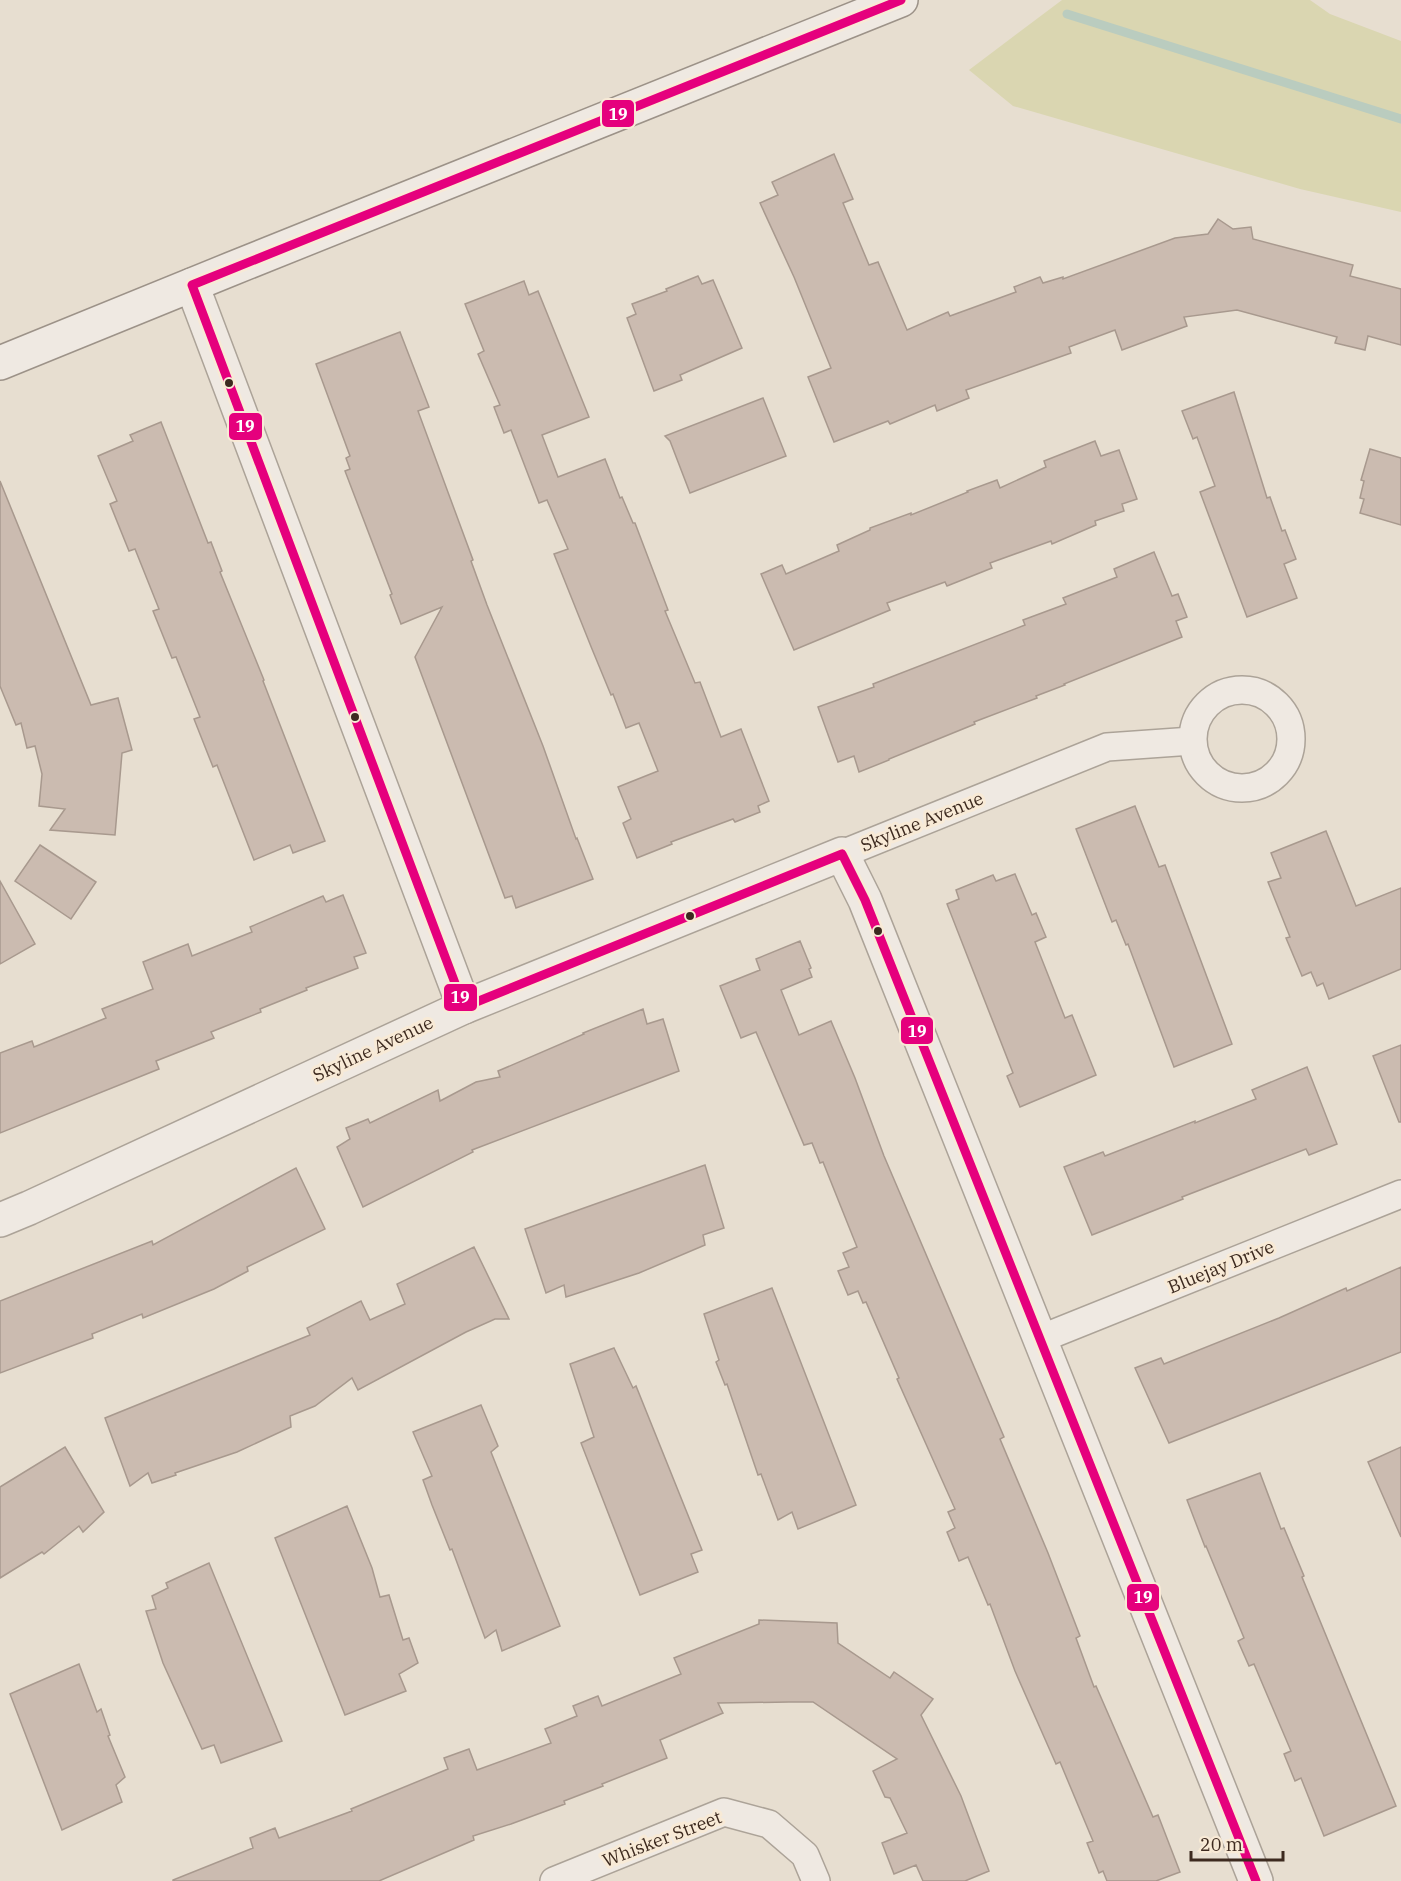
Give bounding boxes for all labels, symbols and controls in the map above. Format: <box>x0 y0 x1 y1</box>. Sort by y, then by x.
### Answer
line badge: 19 <box>601 99 635 128</box>
text: 19 <box>608 104 628 124</box>
unlabelled marker <box>223 377 235 389</box>
line badge: 19 <box>228 412 263 441</box>
text: 19 <box>235 416 255 436</box>
unlabelled marker <box>349 711 361 723</box>
street label: Skyline Avenue <box>857 786 987 857</box>
unlabelled marker <box>684 910 696 922</box>
unlabelled marker <box>872 925 884 937</box>
line badge: 19 <box>443 983 478 1012</box>
text: 19 <box>450 987 470 1007</box>
street label: Skyline Avenue <box>309 1011 437 1087</box>
line badge: 19 <box>900 1016 934 1045</box>
text: 19 <box>907 1021 927 1041</box>
street label: Bluejay Drive <box>1164 1235 1277 1298</box>
line badge: 19 <box>1126 1583 1160 1612</box>
text: 19 <box>1133 1587 1153 1607</box>
street label: Whisker Street <box>599 1805 725 1872</box>
scale bar <box>1191 1824 1282 1862</box>
text: 20 m <box>1200 1833 1243 1856</box>

